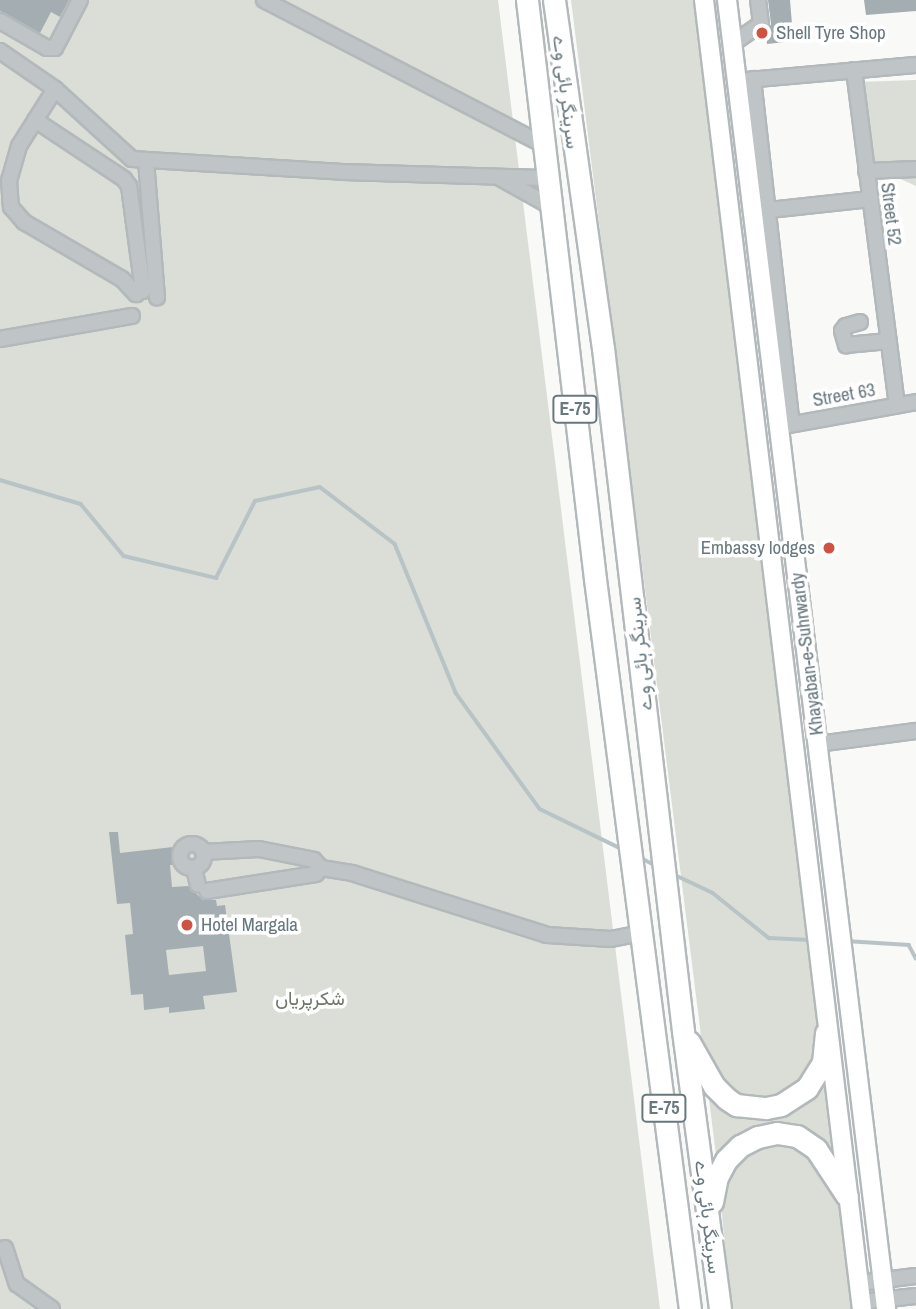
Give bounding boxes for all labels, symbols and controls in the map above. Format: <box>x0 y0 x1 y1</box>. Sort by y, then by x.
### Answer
place label: Shell Tyre Shop <box>776 22 886 44</box>
marker: Shell Tyre Shop <box>754 25 770 41</box>
street label: سرینگر ہائی وے <box>548 34 584 150</box>
street label: Street 52 <box>876 181 906 247</box>
street label: Street 63 <box>811 378 877 412</box>
road number: E-75 <box>552 394 598 424</box>
place label: Embassy lodges <box>701 537 815 559</box>
marker: Embassy lodges <box>821 540 837 556</box>
street label: Khayaban-e-Suhrwardy <box>786 571 828 737</box>
street label: سرینگر ہائی وے <box>623 596 657 712</box>
place label: Hotel Margala <box>201 914 298 936</box>
marker: Hotel Margala <box>179 917 195 933</box>
park label: شکرپریاں <box>275 988 345 1010</box>
road number: E-75 <box>641 1093 687 1122</box>
street label: سرینگر ہائی وے <box>690 1159 726 1275</box>

